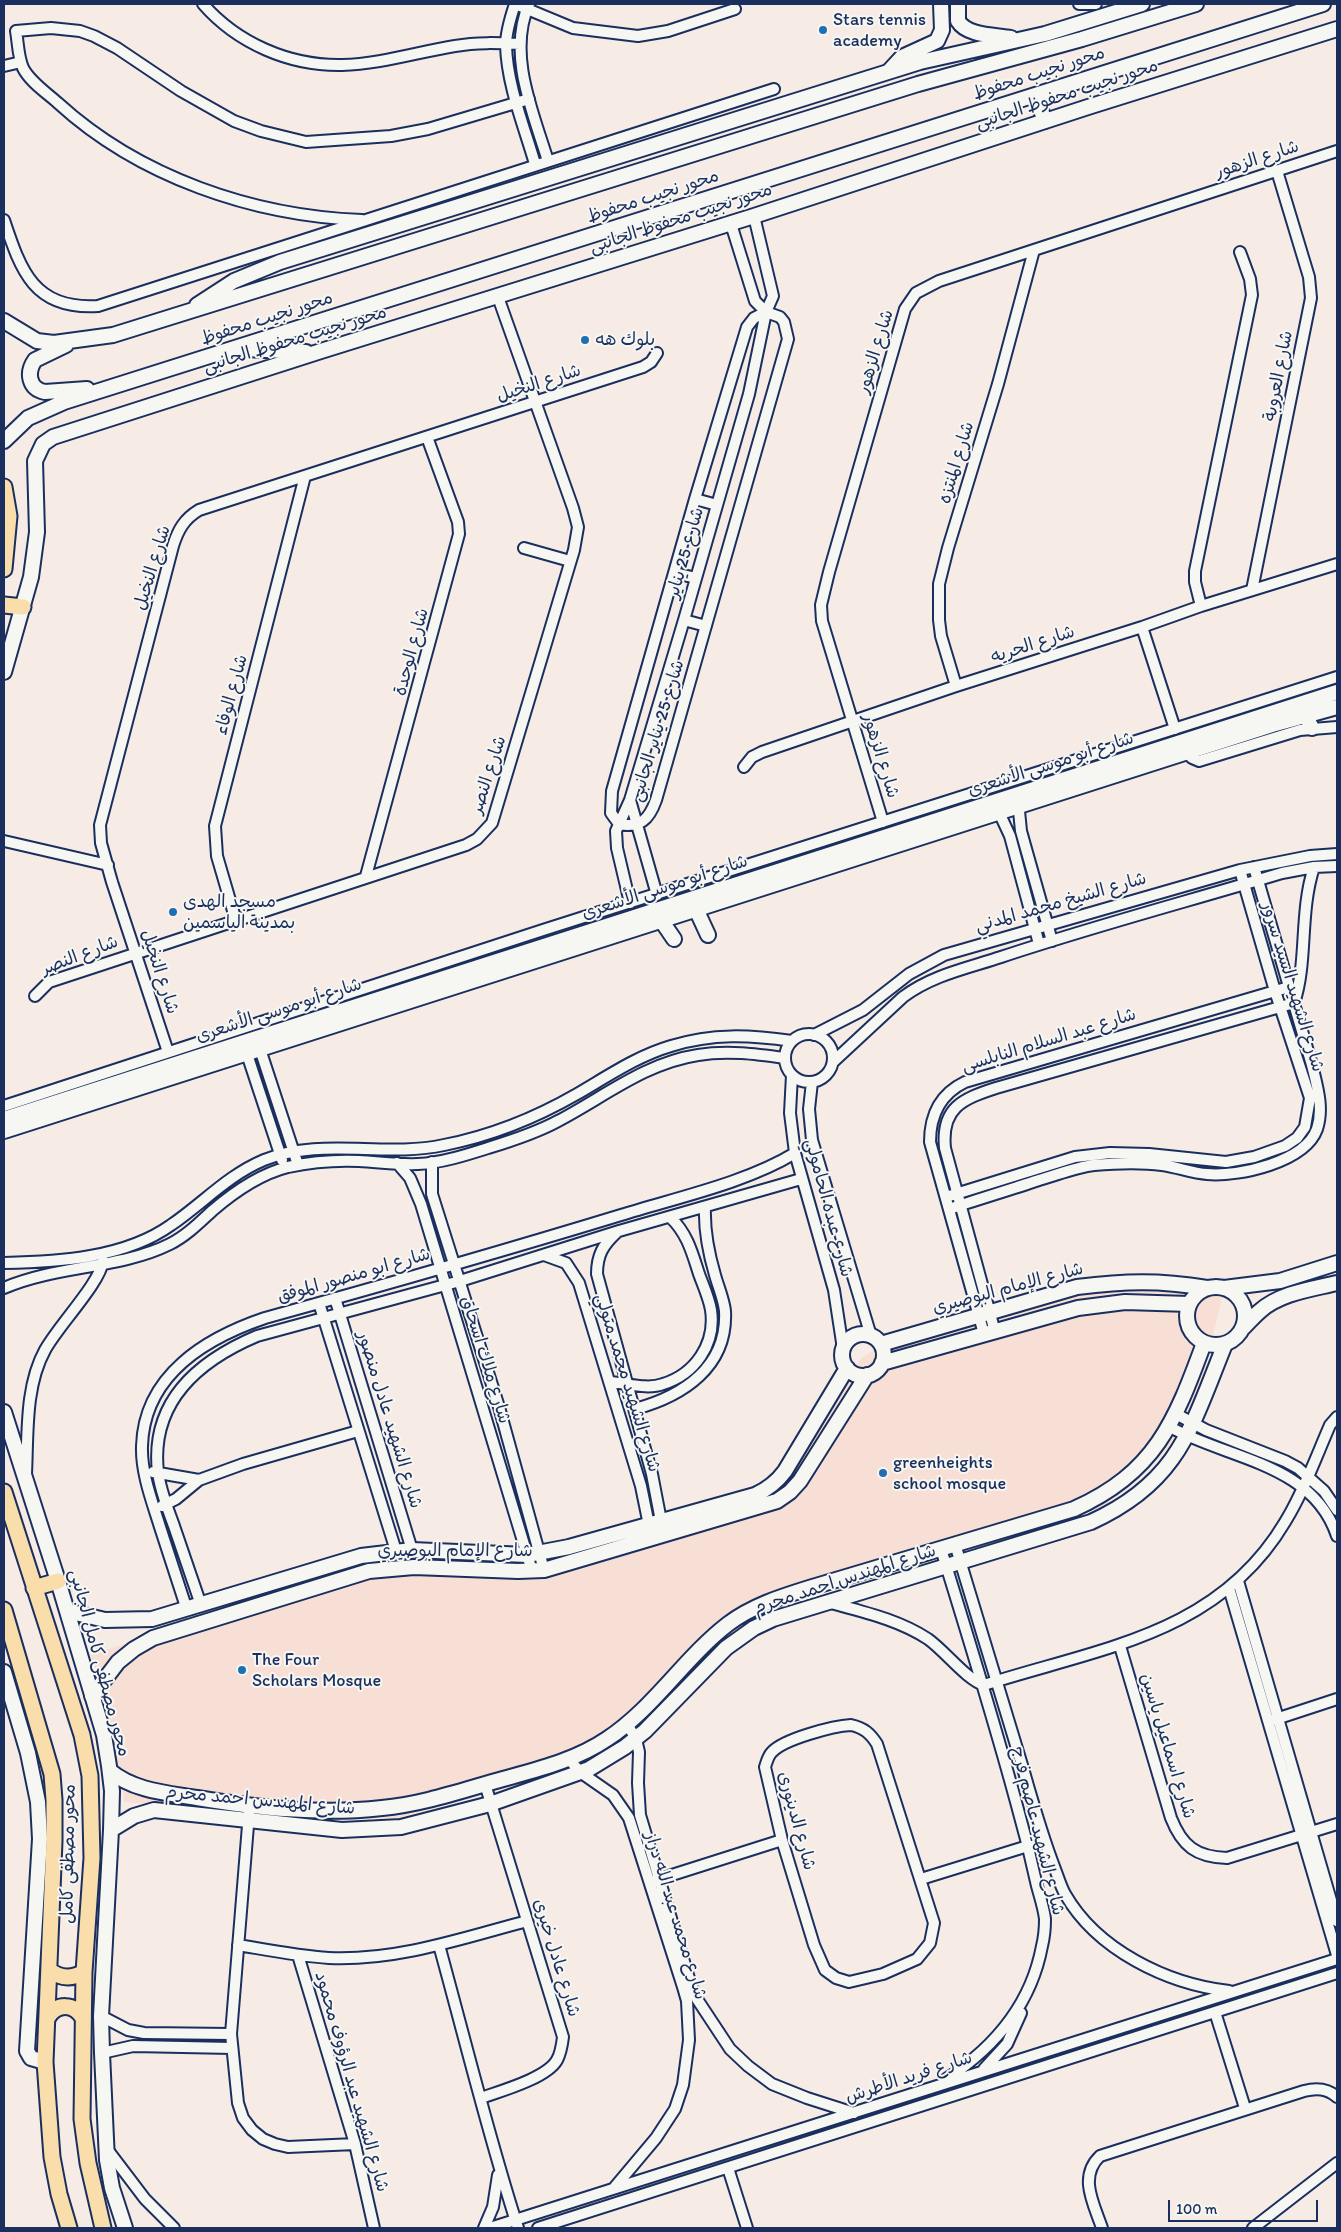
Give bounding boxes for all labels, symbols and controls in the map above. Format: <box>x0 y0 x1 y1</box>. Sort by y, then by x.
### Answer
place label: Stars tennis academy <box>833 9 926 52</box>
marker: Stars tennis academy <box>817 24 829 36</box>
street label: محور نجيب محفوظ <box>970 42 1108 106</box>
street label: محور نجيب محفوظ الجانبى <box>973 55 1161 135</box>
street label: شارع الزهور <box>1212 136 1302 184</box>
street label: محور نجيب محفوظ <box>584 165 722 229</box>
street label: محور نجيب محفوظ الجانبى <box>587 179 775 259</box>
street label: محور نجيب محفوظ <box>198 287 336 351</box>
street label: محور نجيب محفوظ الجانبى <box>201 302 389 378</box>
street label: شارع الزهور <box>853 307 899 397</box>
place label: بلوك هه <box>595 329 655 351</box>
street label: شارع العروبة <box>1260 329 1298 423</box>
marker: بلوك هه <box>579 334 591 346</box>
street label: شارع النخيل <box>494 360 584 408</box>
street label: شارع المنتزه <box>934 419 980 507</box>
street label: شارع 25 يناير <box>663 505 709 601</box>
street label: شارع النخيل <box>130 523 176 613</box>
street label: شارع الوحدة <box>390 606 434 698</box>
street label: شارع الحريه <box>988 621 1078 669</box>
street label: شارع الوفاء <box>211 652 253 738</box>
street label: شارع 25 يناير الجانبى <box>626 657 690 805</box>
street label: شارع الزهور <box>857 711 903 801</box>
street label: شارع أبو موسى الأشعرى <box>965 728 1137 802</box>
street label: شارع النصر <box>466 733 512 817</box>
street label: شارع أبو موسى الأشعرى <box>579 851 751 925</box>
street label: شارع الشيخ محمد المدني <box>973 868 1149 938</box>
place label: مسجد الهدى بمدينة الياسمين <box>183 891 295 934</box>
street label: شارع الشهيد السيد سرور <box>1256 899 1328 1075</box>
marker: مسجد الهدى بمدينة الياسمين <box>167 906 179 918</box>
street label: شارع النخيل <box>135 927 183 1017</box>
street label: شارع النصر <box>39 931 121 981</box>
street label: شارع أبو موسى الأشعرى <box>193 974 365 1048</box>
street label: شارع عبد السلام النابلسى <box>959 1004 1139 1078</box>
street label: شارع عبده الحامولي <box>799 1136 857 1280</box>
street label: شارع ابو منصور الموفق <box>275 1244 433 1308</box>
street label: شارع الإمام البوصيري <box>930 1258 1086 1320</box>
street label: شارع الشهيد محمد متولي <box>590 1291 664 1475</box>
street label: شارع ملاك اسحاق <box>455 1294 515 1426</box>
street label: شارع الشهيد عادل منصور <box>352 1329 426 1511</box>
place label: greenheights school mosque <box>893 1452 1006 1495</box>
marker: greenheights school mosque <box>877 1467 889 1479</box>
street label: شارع الإمام البوصيري <box>377 1540 533 1562</box>
street label: شارع المهندس احمد محرم <box>751 1540 939 1620</box>
street label: محور مصطفى كامل الجانبى <box>64 1567 134 1759</box>
place label: The Four Scholars Mosque <box>252 1649 381 1692</box>
marker: The Four Scholars Mosque <box>236 1664 248 1676</box>
street label: شارع اسماعيل ياسين <box>1135 1671 1199 1821</box>
street label: شارع الشهيد عاصم فرج <box>1006 1744 1068 1918</box>
street label: شارع الدينورى <box>772 1769 820 1873</box>
street label: شارع المهندس احمد محرم <box>164 1782 356 1820</box>
street label: محور مصطفى كامل <box>57 1784 81 1924</box>
street label: شارع محمد عبد الله دراز <box>639 1829 711 2003</box>
street label: شارع عادل خيرى <box>528 1896 584 2020</box>
street label: شارع الشهيد عبد الرؤوف محمود <box>309 1969 393 2195</box>
street label: شارع فريد الأطرش <box>843 2047 975 2109</box>
scale bar <box>1171 2190 1321 2222</box>
text: 100 m <box>1176 2200 1217 2218</box>

